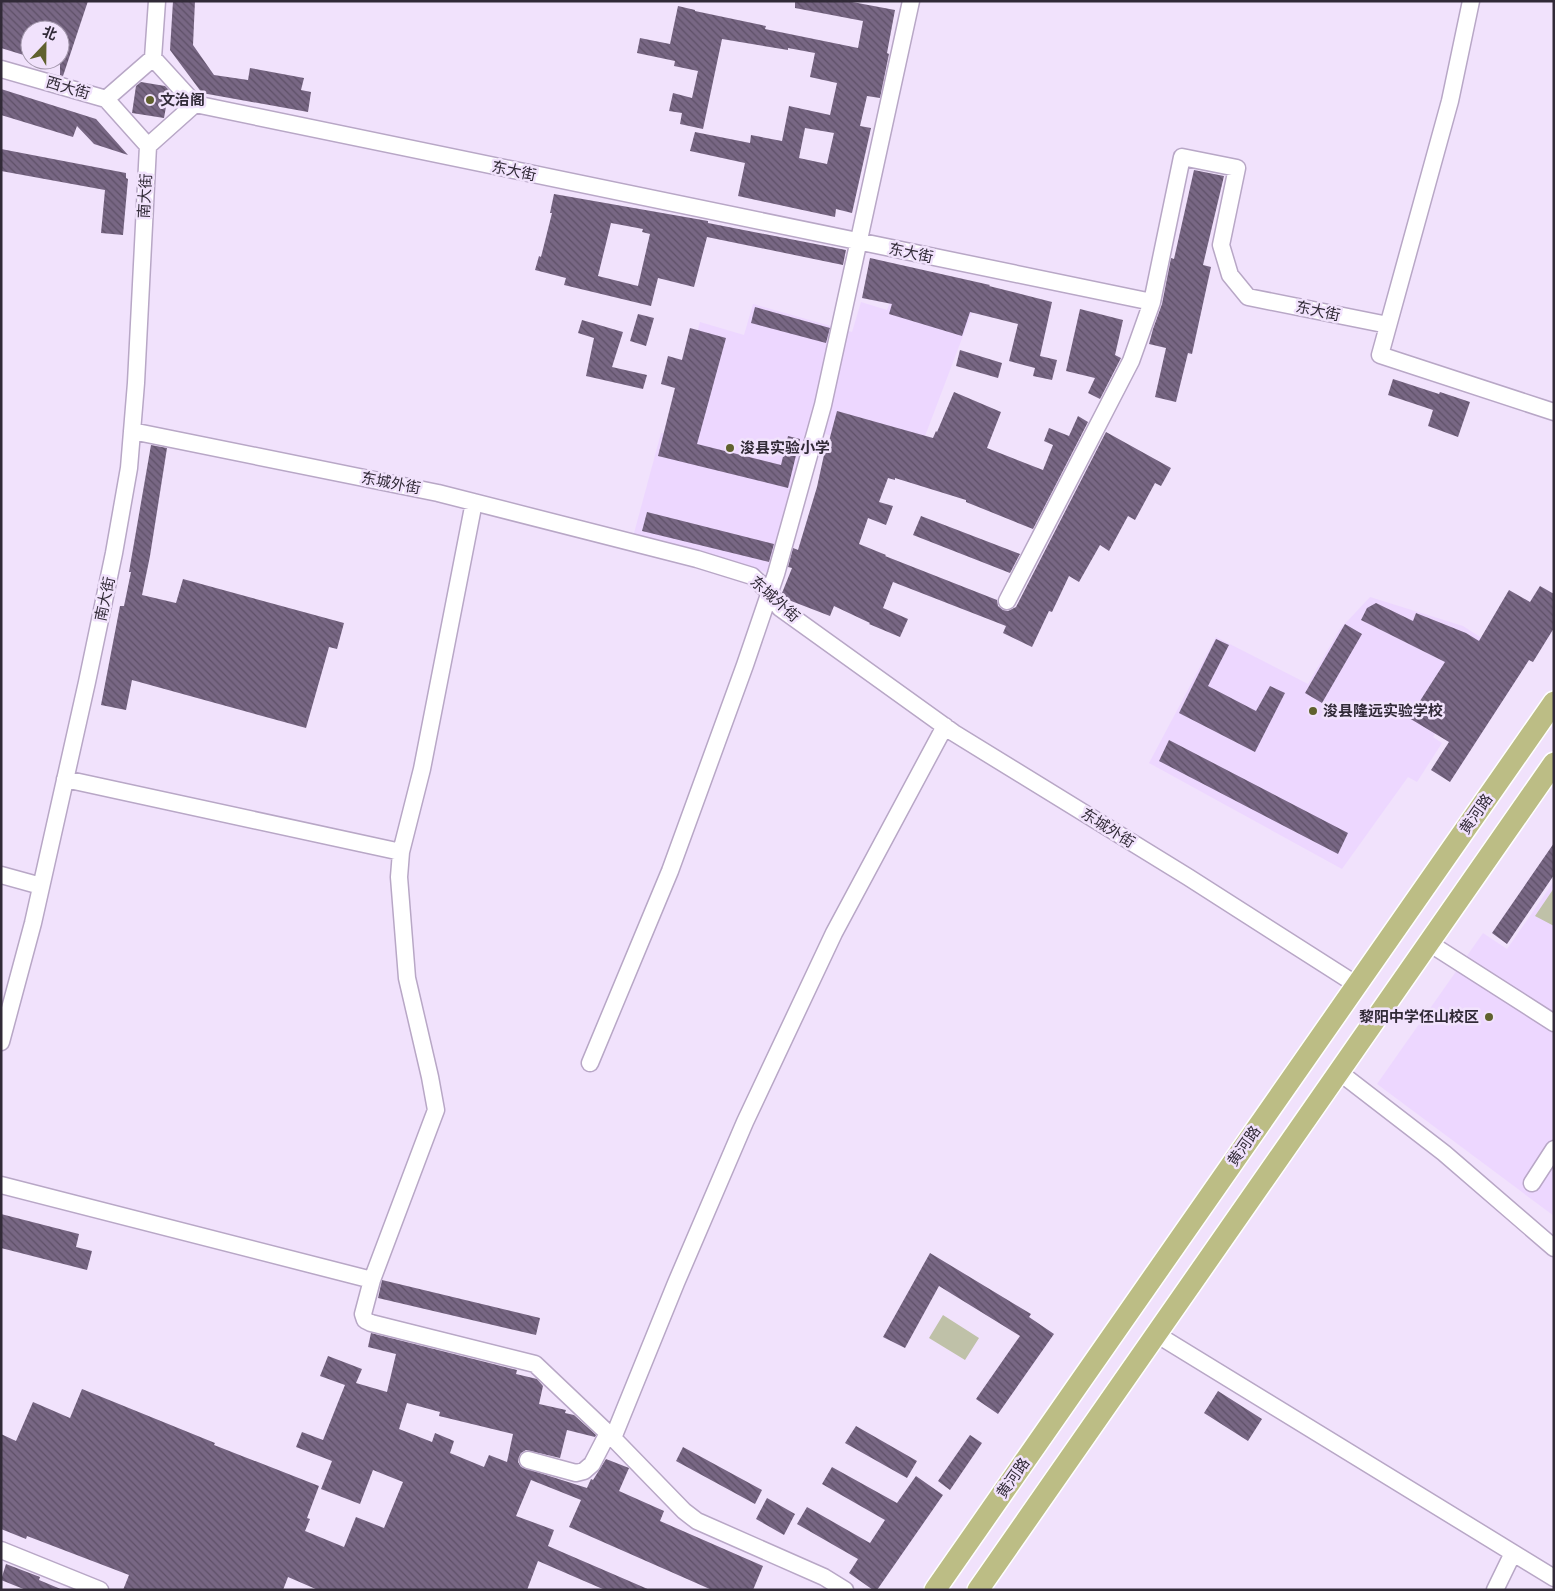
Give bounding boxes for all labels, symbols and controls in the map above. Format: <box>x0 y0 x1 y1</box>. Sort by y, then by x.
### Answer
north arrow <box>20 20 70 70</box>
text: 北 <box>40 23 59 44</box>
street label: 西大街 <box>44 73 92 103</box>
place label: 文治阁 <box>160 91 205 109</box>
marker: 文治阁 <box>144 94 156 106</box>
street label: 东大街 <box>490 158 538 184</box>
street label: 南大街 <box>135 173 155 219</box>
street label: 东大街 <box>887 240 935 266</box>
street label: 东大街 <box>1294 298 1342 324</box>
place label: 浚县实验小学 <box>740 439 830 457</box>
marker: 浚县实验小学 <box>724 442 736 454</box>
street label: 东城外街 <box>360 468 422 498</box>
street label: 东城外街 <box>747 572 803 626</box>
street label: 南大街 <box>92 575 118 623</box>
place label: 浚县隆远实验学校 <box>1323 702 1443 720</box>
marker: 浚县隆远实验学校 <box>1307 705 1319 717</box>
street label: 黄河路 <box>1456 790 1496 838</box>
street label: 东城外街 <box>1078 804 1138 852</box>
place label: 黎阳中学伾山校区 <box>1359 1008 1479 1026</box>
marker: 黎阳中学伾山校区 <box>1483 1011 1495 1023</box>
street label: 黄河路 <box>1224 1122 1264 1170</box>
street label: 黄河路 <box>993 1454 1033 1502</box>

